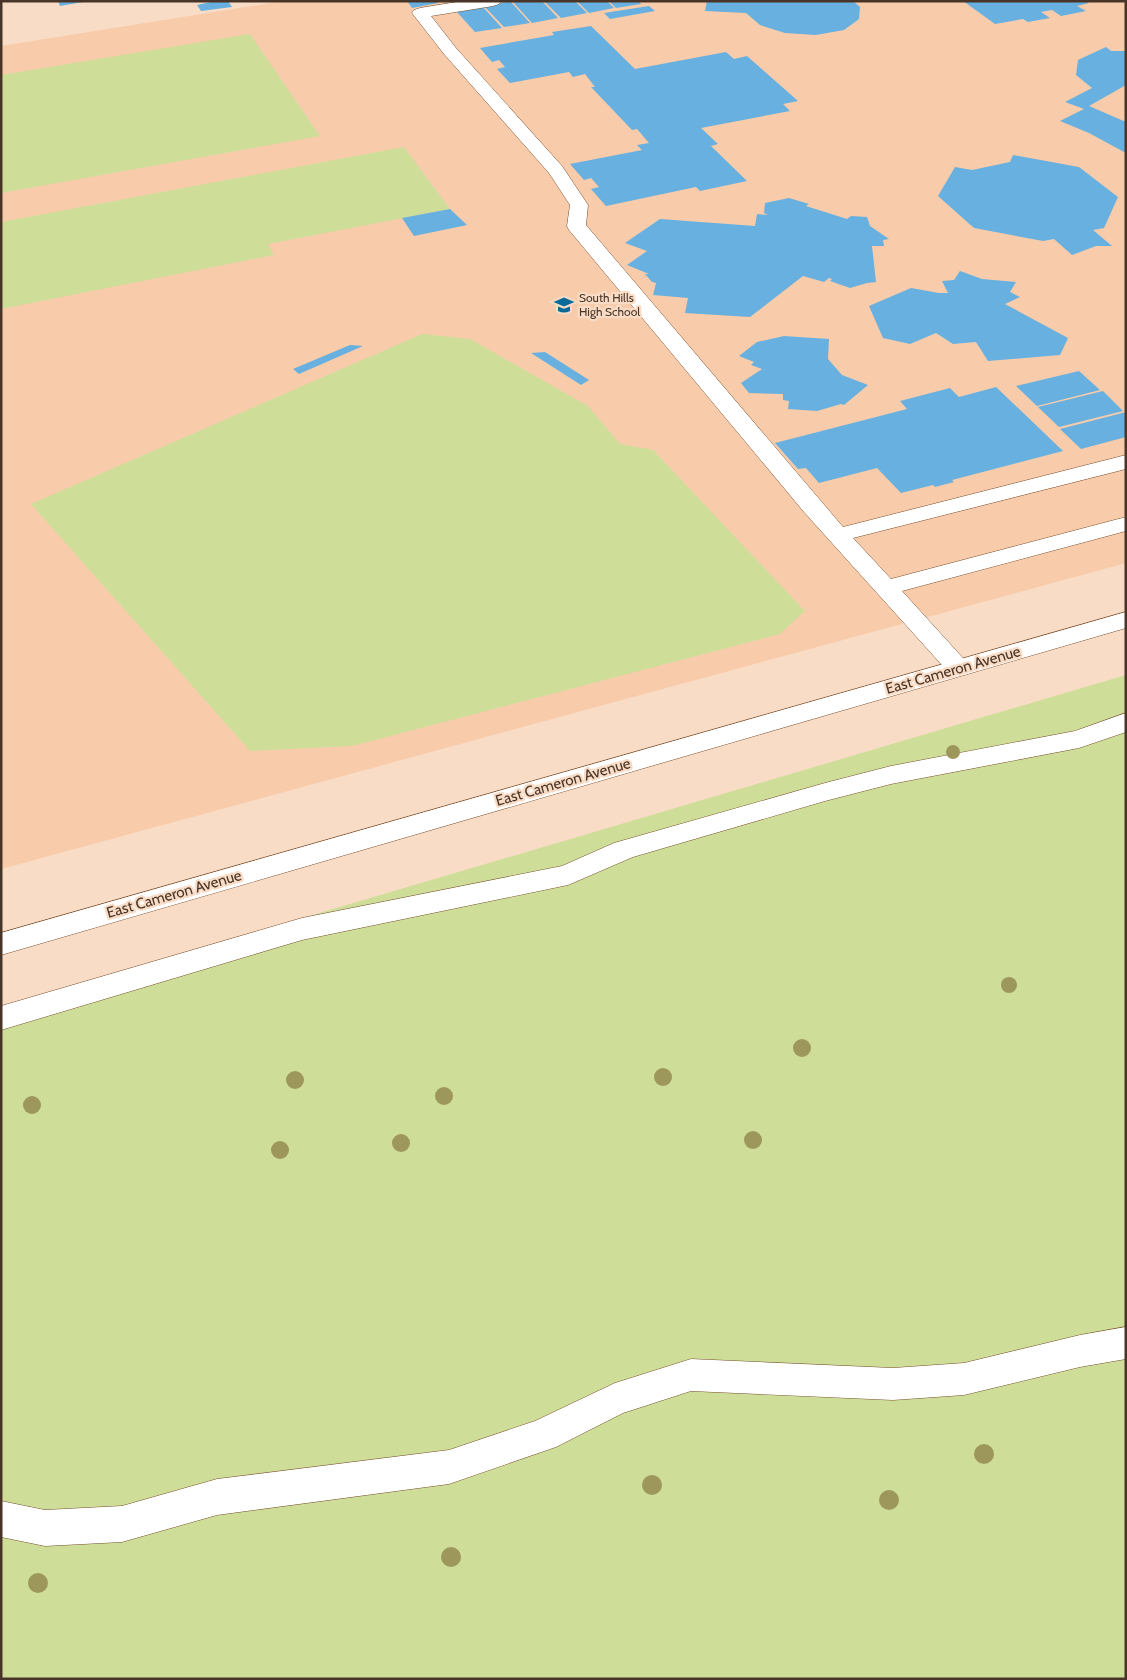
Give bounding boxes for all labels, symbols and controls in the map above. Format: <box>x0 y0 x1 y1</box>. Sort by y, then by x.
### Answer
place label: South Hills High School <box>579 290 640 319</box>
school or university icon: South Hills High School <box>553 294 575 316</box>
street label: East Cameron Avenue <box>883 642 1023 698</box>
street label: East Cameron Avenue <box>493 754 633 810</box>
street label: East Cameron Avenue <box>104 866 244 922</box>

